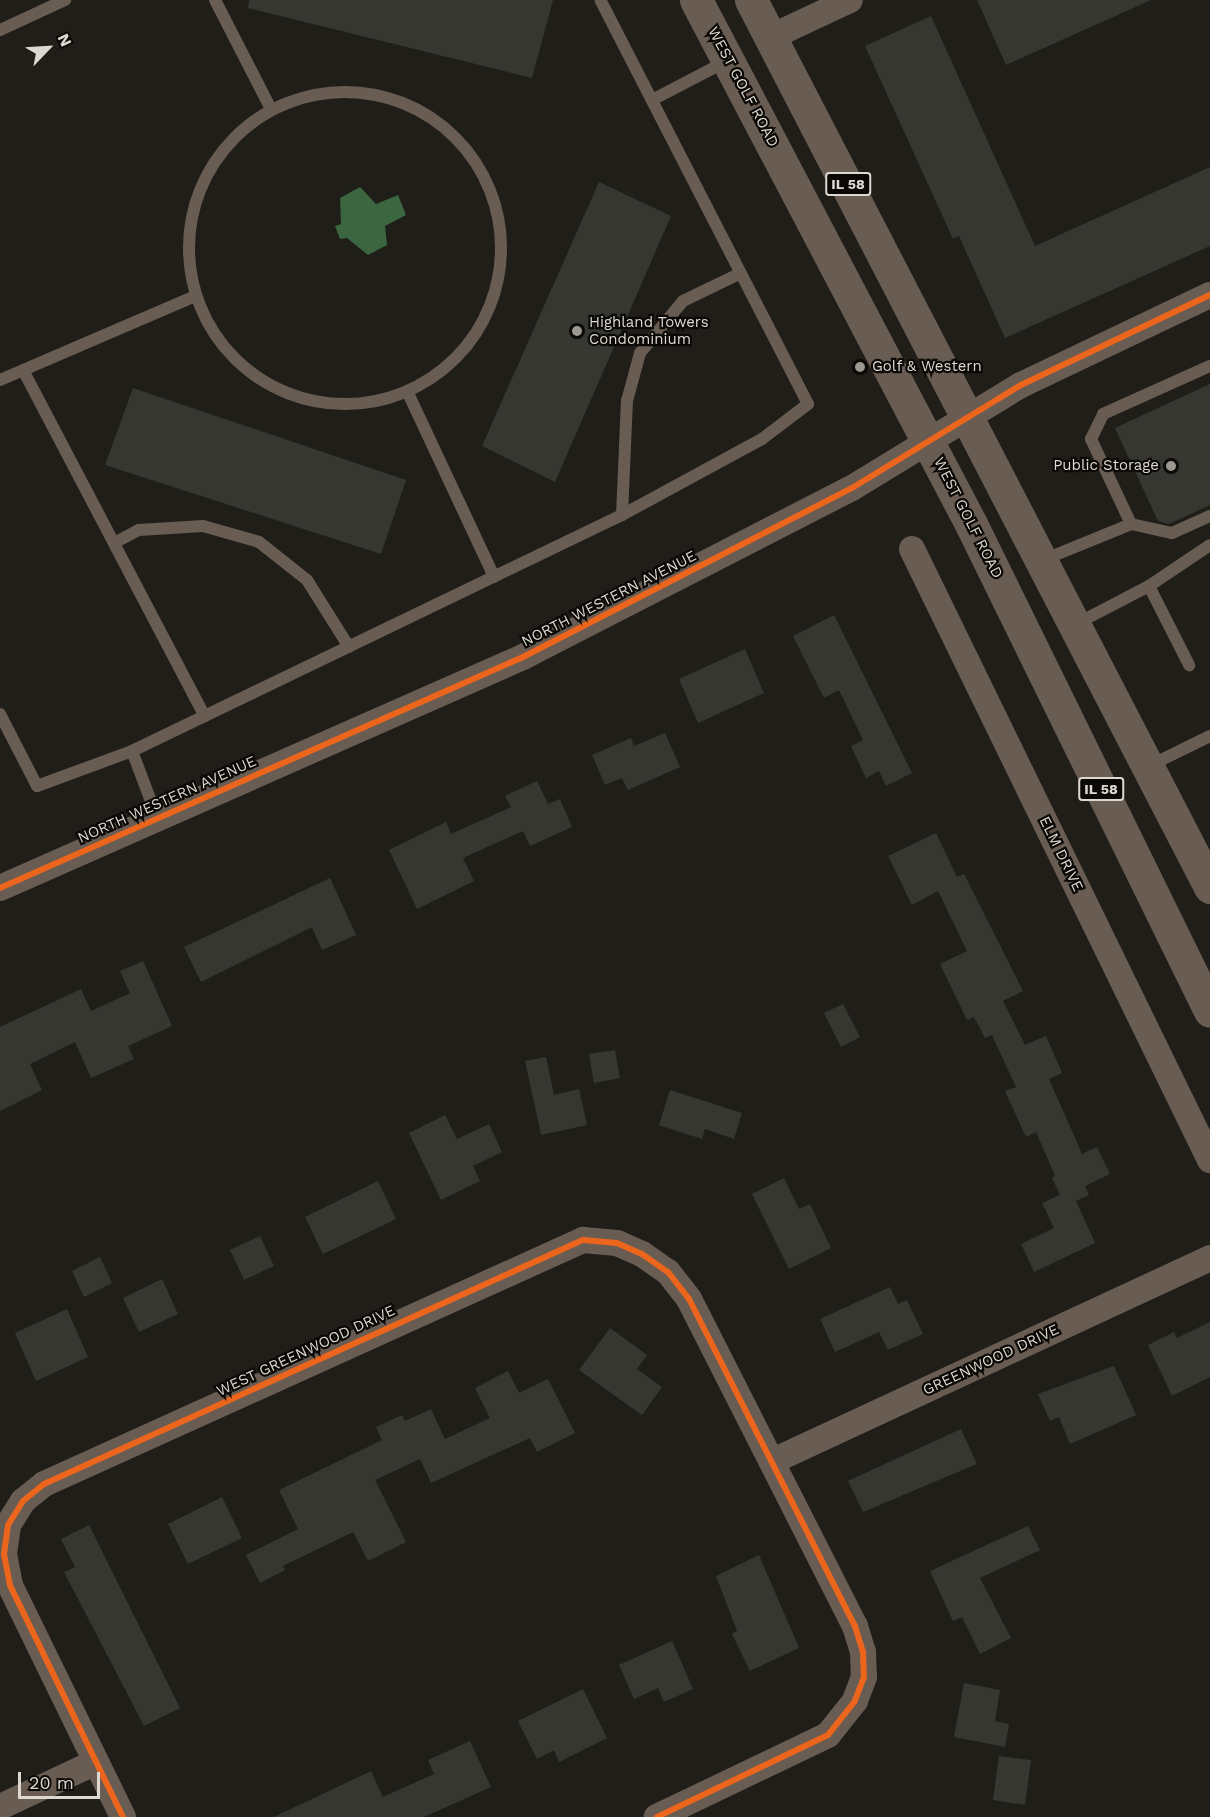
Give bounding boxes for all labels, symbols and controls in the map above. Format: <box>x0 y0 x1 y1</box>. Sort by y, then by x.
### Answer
north arrow <box>18 18 78 78</box>
street label: WEST GOLF ROAD <box>704 24 782 150</box>
text: N <box>54 31 76 50</box>
road number: IL 58 <box>824 173 872 195</box>
place label: Highland Towers Condominium <box>589 313 709 348</box>
marker: Highland Towers Condominium <box>570 324 584 338</box>
place label: Golf & Western <box>872 358 983 376</box>
marker: Golf & Western <box>853 360 867 374</box>
street label: WEST GOLF ROAD <box>930 454 1006 582</box>
place label: Public Storage <box>1053 457 1159 475</box>
marker: Public Storage <box>1164 459 1178 473</box>
street label: NORTH WESTERN AVENUE <box>518 547 700 651</box>
street label: NORTH WESTERN AVENUE <box>75 752 259 848</box>
road number: IL 58 <box>1077 778 1125 800</box>
street label: ELM DRIVE <box>1035 814 1087 894</box>
street label: WEST GREENWOOD DRIVE <box>214 1302 398 1400</box>
street label: GREENWOOD DRIVE <box>920 1321 1062 1399</box>
scale bar <box>21 1760 104 1798</box>
text: 20 m <box>29 1772 74 1793</box>

